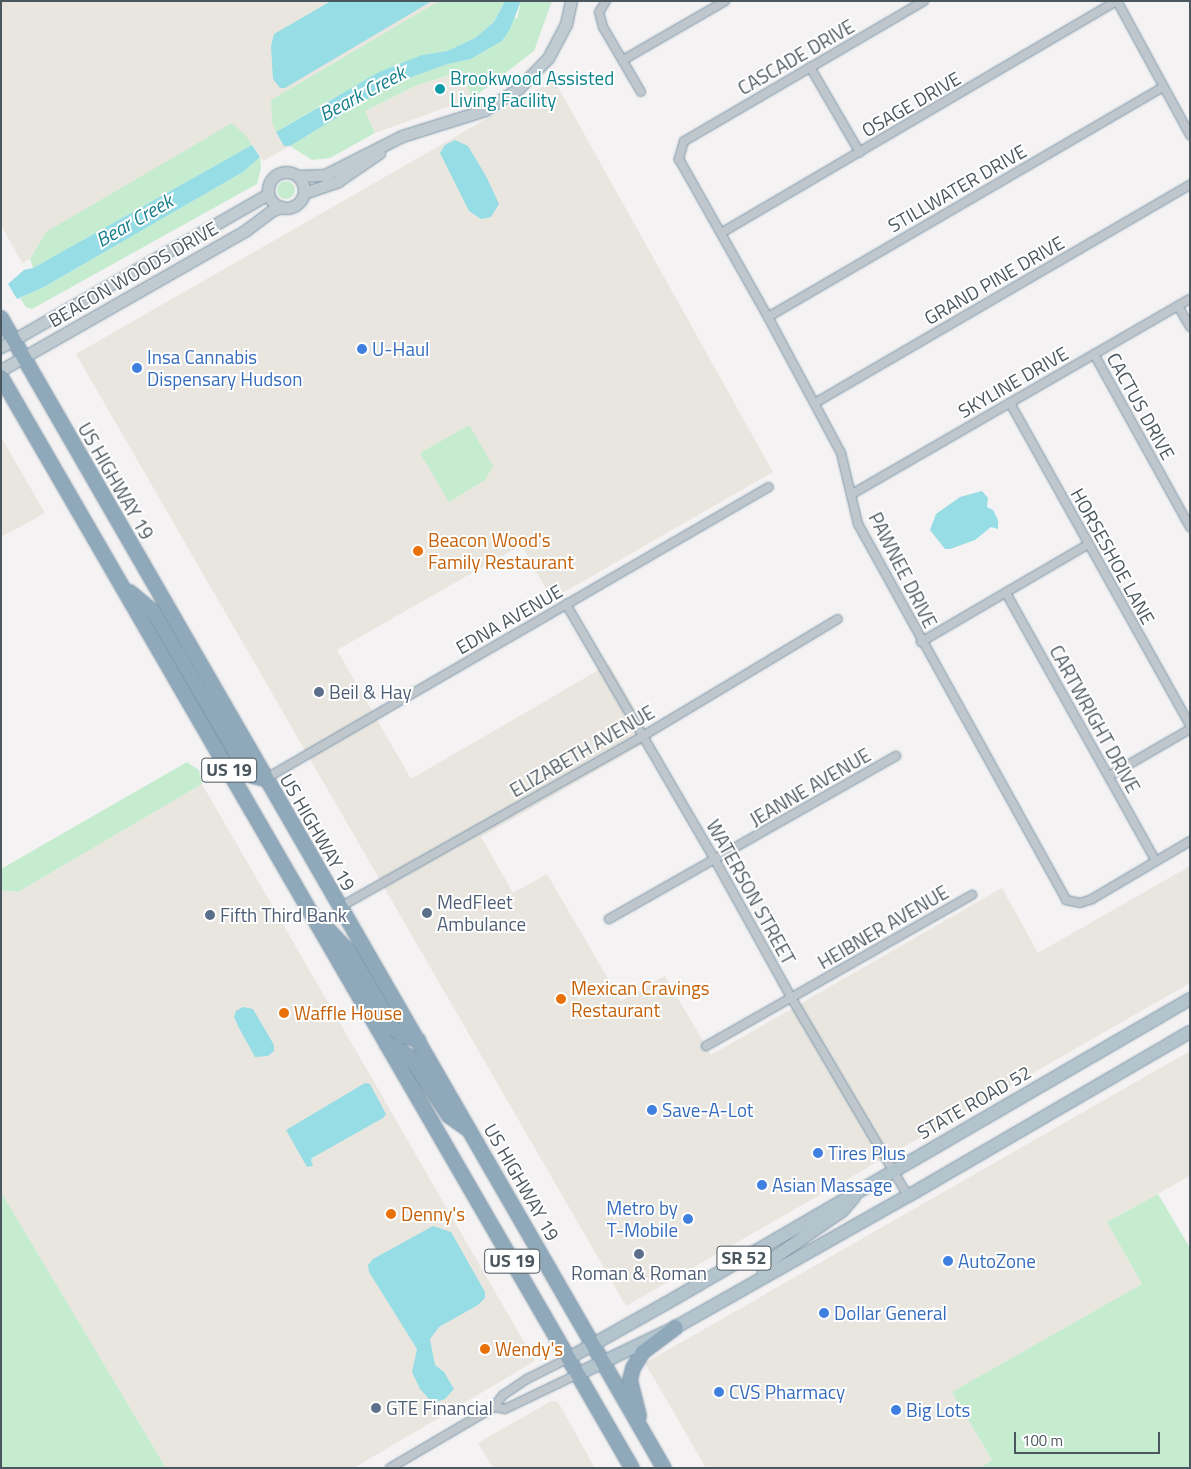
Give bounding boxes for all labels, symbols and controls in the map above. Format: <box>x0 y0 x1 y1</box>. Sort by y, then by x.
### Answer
street label: CASCADE DRIVE <box>734 14 858 100</box>
water label: Beark Creek <box>315 60 409 126</box>
place label: Brookwood Assisted Living Facility <box>450 67 614 111</box>
street label: OSAGE DRIVE <box>858 67 964 141</box>
marker: Brookwood Assisted Living Facility <box>434 83 446 95</box>
street label: STILLWATER DRIVE <box>884 139 1030 237</box>
water label: Bear Creek <box>91 188 177 252</box>
street label: BEACON WOODS DRIVE <box>44 216 222 332</box>
street label: GRAND PINE DRIVE <box>920 231 1068 329</box>
place label: U-Haul <box>372 338 429 360</box>
street label: SKYLINE DRIVE <box>954 341 1072 423</box>
marker: U-Haul <box>356 343 368 355</box>
place label: Insa Cannabis Dispensary Hudson <box>147 346 302 390</box>
street label: CACTUS DRIVE <box>1102 349 1180 463</box>
marker: Insa Cannabis Dispensary Hudson <box>131 362 143 374</box>
street label: US HIGHWAY 19 <box>73 418 159 544</box>
street label: HORSESHOE LANE <box>1066 484 1160 628</box>
street label: PAWNEE DRIVE <box>864 508 942 632</box>
place label: Beacon Wood's Family Restaurant <box>428 529 574 573</box>
marker: Beacon Wood's Family Restaurant <box>412 545 424 557</box>
street label: EDNA AVENUE <box>452 579 566 659</box>
street label: CARTWRIGHT DRIVE <box>1045 641 1145 797</box>
place label: Beil & Hay <box>329 681 412 703</box>
marker: Beil & Hay <box>313 686 325 698</box>
street label: ELIZABETH AVENUE <box>506 700 658 802</box>
street label: JEANNE AVENUE <box>746 743 874 831</box>
road number: US 19 <box>200 754 258 786</box>
street label: US HIGHWAY 19 <box>275 769 361 895</box>
street label: WATERSON STREET <box>702 816 800 968</box>
street label: HEIBNER AVENUE <box>814 880 952 974</box>
place label: MedFleet Ambulance <box>437 891 526 935</box>
place label: Fifth Third Bank <box>220 904 347 926</box>
marker: MedFleet Ambulance <box>421 907 433 919</box>
marker: Fifth Third Bank <box>204 909 216 921</box>
place label: Mexican Cravings Restaurant <box>571 977 710 1021</box>
marker: Mexican Cravings Restaurant <box>555 993 567 1005</box>
place label: Waffle House <box>294 1002 402 1024</box>
marker: Waffle House <box>278 1007 290 1019</box>
street label: STATE ROAD 52 <box>913 1060 1035 1144</box>
place label: Save-A-Lot <box>662 1099 754 1121</box>
marker: Save-A-Lot <box>646 1104 658 1116</box>
street label: US HIGHWAY 19 <box>479 1119 565 1245</box>
place label: Tires Plus <box>828 1142 906 1164</box>
marker: Tires Plus <box>812 1147 824 1159</box>
place label: Asian Massage <box>772 1174 892 1196</box>
marker: Asian Massage <box>756 1179 768 1191</box>
place label: Metro by T-Mobile <box>606 1197 678 1241</box>
place label: Denny's <box>401 1203 465 1225</box>
marker: Denny's <box>385 1208 397 1220</box>
marker: Metro by T-Mobile <box>682 1213 694 1225</box>
road number: SR 52 <box>715 1242 773 1274</box>
road number: US 19 <box>483 1246 541 1276</box>
marker: Roman & Roman <box>633 1248 645 1260</box>
place label: AutoZone <box>958 1250 1036 1272</box>
marker: AutoZone <box>942 1255 954 1267</box>
place label: Roman & Roman <box>571 1262 707 1284</box>
place label: Dollar General <box>834 1302 947 1324</box>
marker: Dollar General <box>818 1307 830 1319</box>
place label: Wendy's <box>495 1338 563 1360</box>
marker: Wendy's <box>479 1343 491 1355</box>
place label: CVS Pharmacy <box>729 1381 845 1403</box>
marker: CVS Pharmacy <box>713 1386 725 1398</box>
place label: GTE Financial <box>386 1397 493 1419</box>
place label: Big Lots <box>906 1399 970 1421</box>
marker: GTE Financial <box>370 1402 382 1414</box>
marker: Big Lots <box>890 1404 902 1416</box>
scale bar <box>1016 1422 1162 1454</box>
text: 100 m <box>1022 1429 1063 1452</box>

